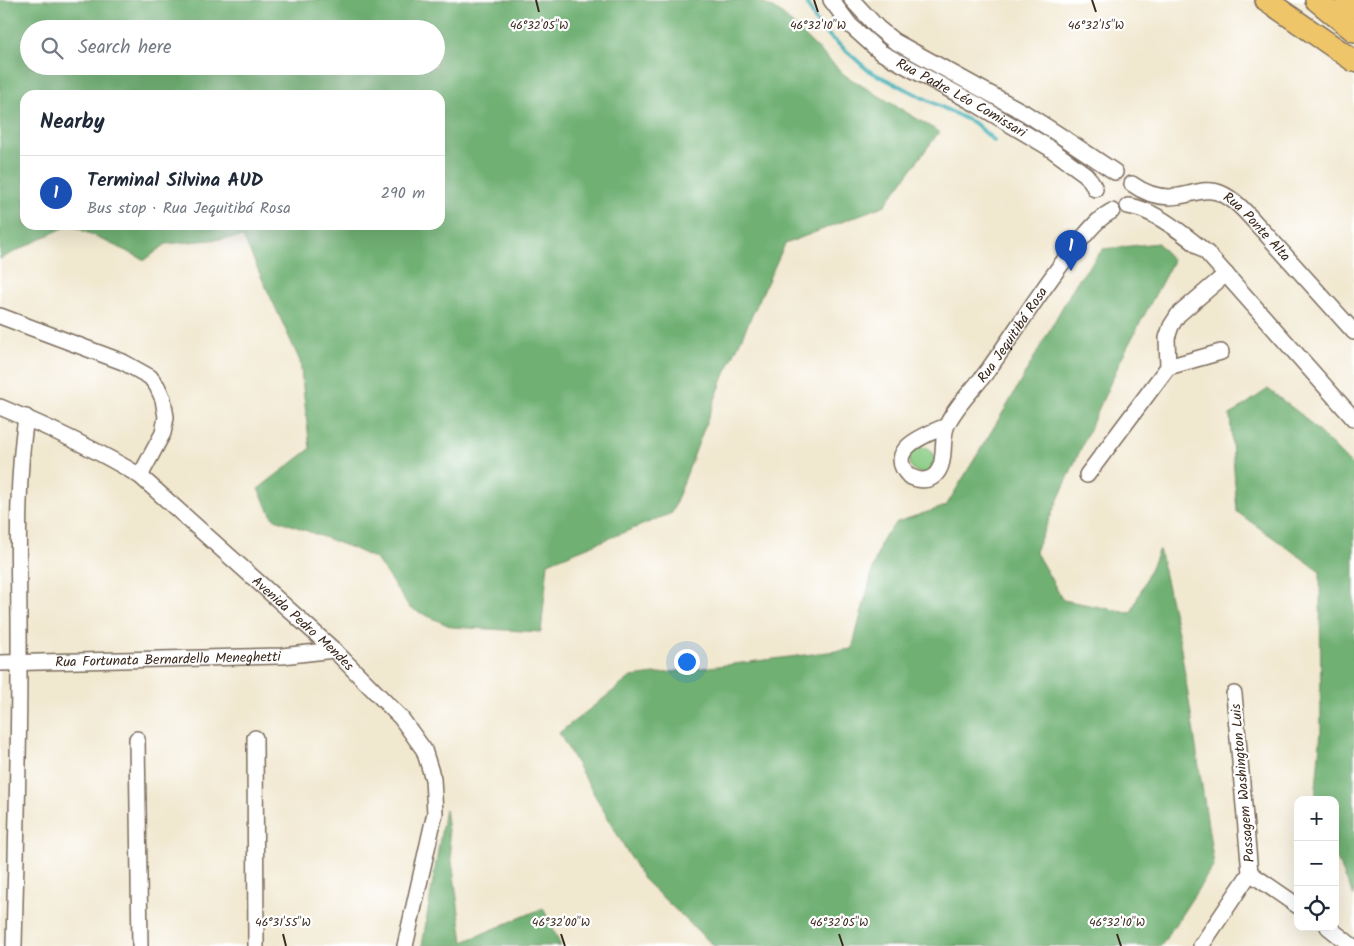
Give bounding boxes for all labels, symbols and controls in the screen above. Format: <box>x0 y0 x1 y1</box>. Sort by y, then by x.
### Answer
text: 46°32'05"W <box>510 16 568 35</box>
text: 46°32'10"W <box>790 16 846 35</box>
text: 46°32'15"W <box>1068 16 1124 35</box>
search box <box>20 20 445 75</box>
text: Search here <box>78 33 172 63</box>
icon: search <box>38 34 66 62</box>
street label: Rua Padre Léo Comissari <box>892 53 1031 144</box>
text: Nearby <box>40 106 105 139</box>
text: Terminal Silvina AUD <box>87 166 263 196</box>
text: 1 <box>54 181 58 206</box>
text: 290 m <box>381 181 425 206</box>
street label: Rua Ponte Alta <box>1219 187 1296 267</box>
text: Bus stop · Rua Jequitibá Rosa <box>87 196 291 221</box>
pin: 1 <box>1055 230 1087 271</box>
street label: Rua Jequitibá Rosa <box>972 283 1054 388</box>
street label: Avenida Pedro Mendes <box>246 571 359 677</box>
street label: Rua Fortunata Bernardello Meneghetti <box>55 646 282 674</box>
your location <box>674 649 700 675</box>
street label: Passagem Washington Luis <box>1225 703 1261 863</box>
map controls <box>1294 796 1339 931</box>
button: + <box>1294 796 1339 841</box>
button: − <box>1294 841 1339 886</box>
button: locate <box>1294 886 1339 931</box>
text: 46°31'55"W <box>255 913 311 932</box>
text: 46°32'00"W <box>532 913 590 932</box>
text: 46°32'05"W <box>810 913 868 932</box>
text: 46°32'10"W <box>1089 913 1145 932</box>

